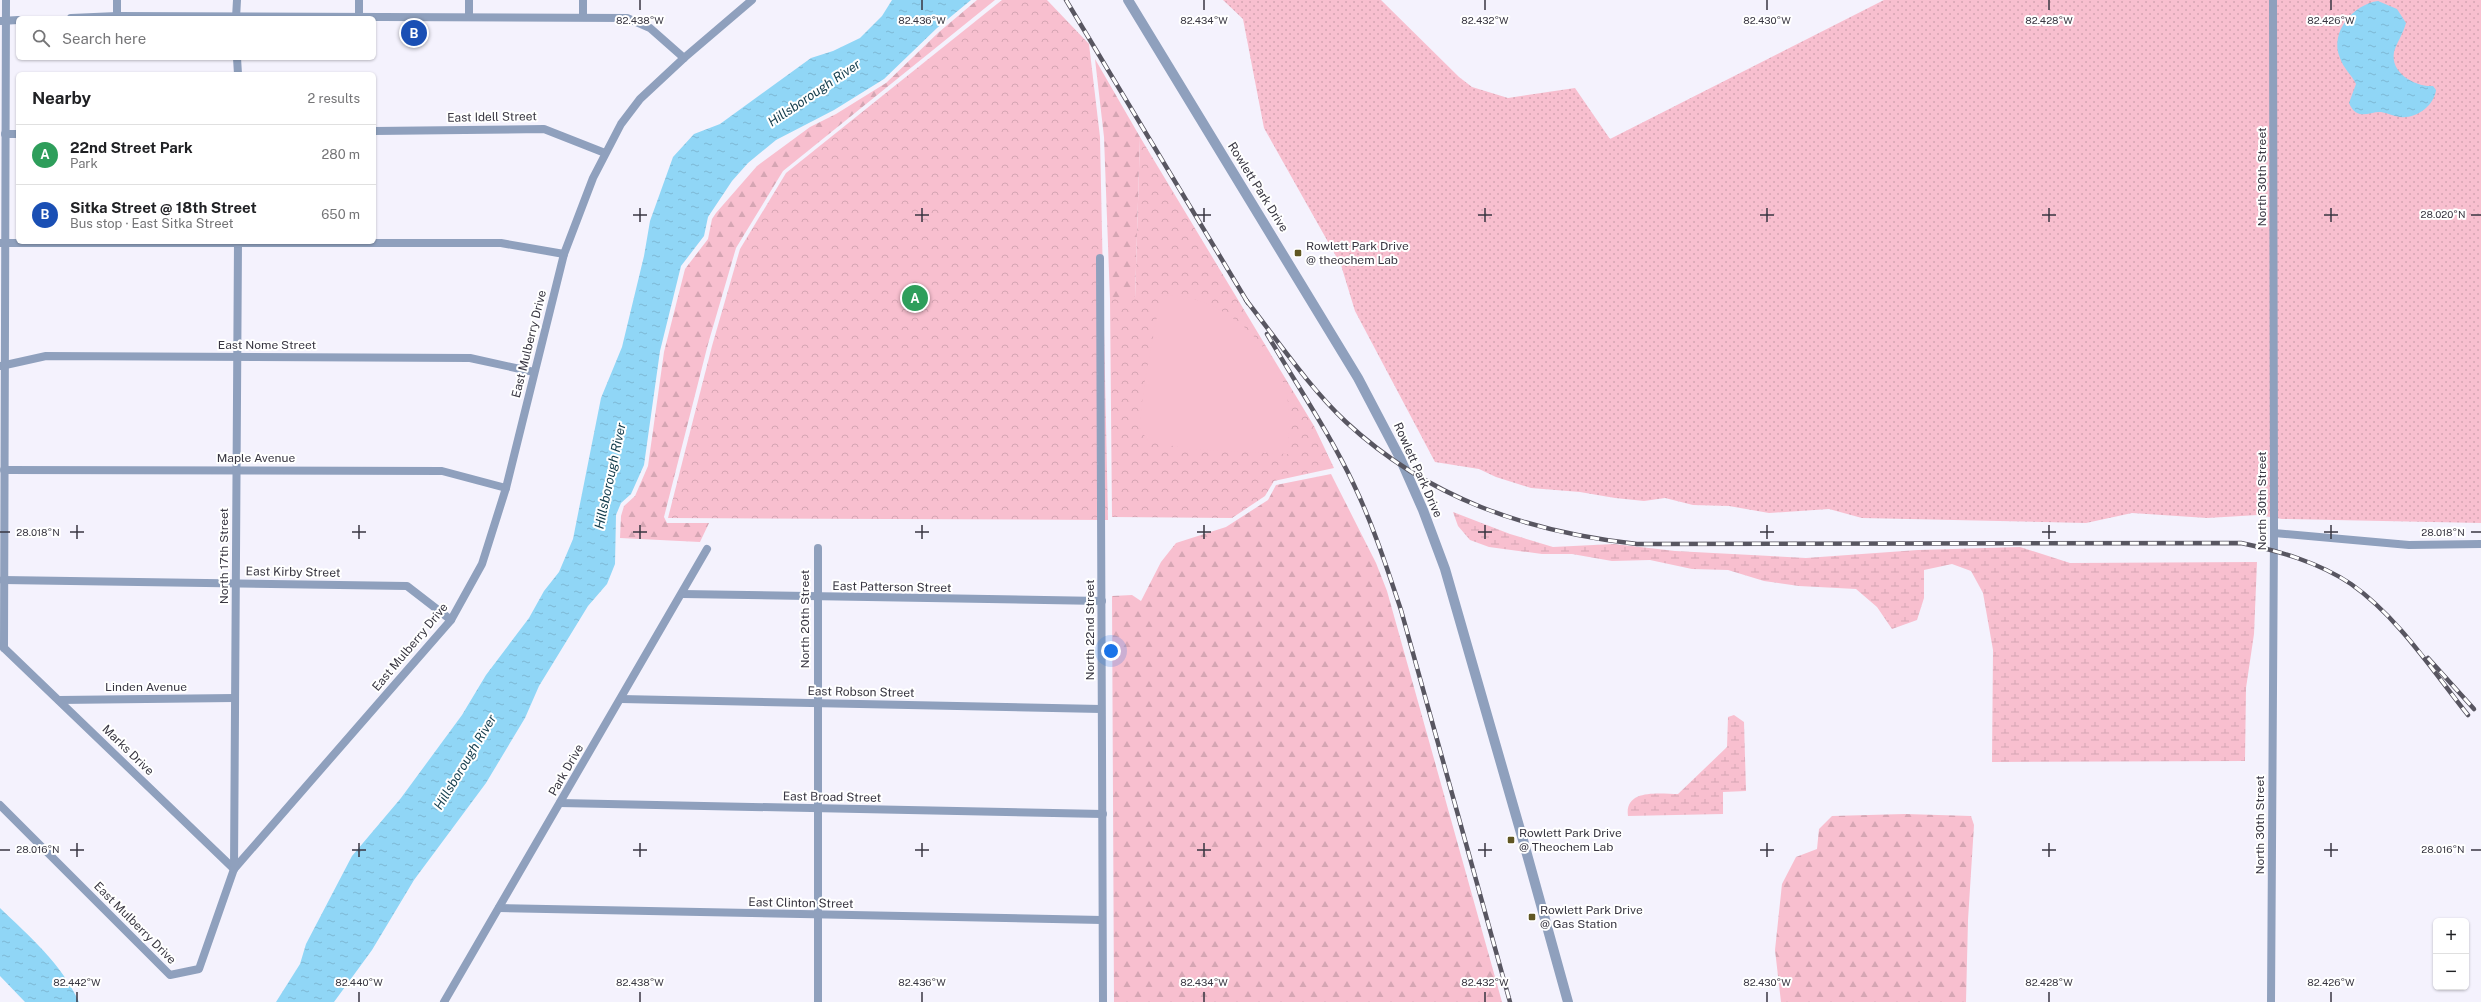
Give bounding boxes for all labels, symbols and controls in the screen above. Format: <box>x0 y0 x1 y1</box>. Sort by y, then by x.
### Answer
text: 82.438°W <box>616 14 664 26</box>
text: 82.436°W <box>898 14 946 26</box>
text: 82.434°W <box>1180 14 1228 26</box>
text: 82.432°W <box>1461 14 1509 26</box>
text: 82.430°W <box>1743 14 1791 26</box>
text: 82.428°W <box>2025 14 2073 26</box>
text: 82.426°W <box>2307 14 2355 26</box>
search box <box>16 16 376 60</box>
pin: B <box>401 18 427 48</box>
icon: search <box>30 27 52 49</box>
text: Search here <box>62 30 146 47</box>
water label: Hillsborough River <box>765 56 863 129</box>
text: Nearby <box>32 88 91 108</box>
text: 2 results <box>308 91 360 106</box>
street label: East Idell Street <box>447 109 537 125</box>
street label: North 30th Street <box>2255 127 2269 227</box>
text: 22nd Street Park <box>70 139 193 156</box>
street label: Rowlett Park Drive <box>1225 140 1291 234</box>
text: A <box>40 147 50 162</box>
text: 280 m <box>322 147 360 162</box>
text: Park <box>70 156 98 171</box>
text: Sitka Street @ 18th Street <box>70 199 257 216</box>
text: B <box>41 207 49 222</box>
text: 650 m <box>321 207 360 222</box>
text: 28.020°N <box>2420 208 2466 220</box>
text: Bus stop · East Sitka Street <box>70 216 234 231</box>
place label: Rowlett Park Drive @ theochem Lab <box>1306 239 1409 267</box>
marker: Rowlett Park Drive @ theochem Lab <box>1293 248 1303 258</box>
pin: A <box>902 283 928 313</box>
street label: East Mulberry Drive <box>509 289 549 399</box>
street label: East Nome Street <box>218 338 316 352</box>
street label: Rowlett Park Drive <box>1391 420 1445 520</box>
water label: Hillsborough River <box>591 421 629 530</box>
street label: Maple Avenue <box>217 451 295 465</box>
street label: North 30th Street <box>2255 451 2269 551</box>
street label: North 17th Street <box>217 507 231 604</box>
text: 28.018°N <box>16 526 60 538</box>
text: 28.018°N <box>2421 526 2465 538</box>
street label: East Kirby Street <box>245 564 341 580</box>
street label: North 20th Street <box>798 569 812 668</box>
street label: East Patterson Street <box>832 579 952 595</box>
street label: North 22nd Street <box>1083 579 1097 681</box>
street label: East Mulberry Drive <box>369 600 451 694</box>
your location <box>1101 641 1121 661</box>
street label: Linden Avenue <box>105 680 187 694</box>
street label: East Robson Street <box>807 684 915 700</box>
water label: Hillsborough River <box>431 712 499 812</box>
street label: Marks Drive <box>99 722 157 778</box>
street label: Park Drive <box>546 742 586 798</box>
street label: North 30th Street <box>2253 775 2267 875</box>
street label: East Broad Street <box>783 789 882 805</box>
place label: Rowlett Park Drive @ Theochem Lab <box>1519 826 1622 854</box>
marker: Rowlett Park Drive @ Theochem Lab <box>1506 835 1516 845</box>
text: 28.016°N <box>16 843 60 855</box>
text: 28.016°N <box>2421 843 2465 855</box>
street label: East Mulberry Drive <box>91 879 179 967</box>
street label: East Clinton Street <box>748 895 854 911</box>
place label: Rowlett Park Drive @ Gas Station <box>1540 903 1643 931</box>
marker: Rowlett Park Drive @ Gas Station <box>1527 912 1537 922</box>
map controls <box>2433 918 2469 990</box>
button: + <box>2433 918 2469 954</box>
button: − <box>2433 954 2469 990</box>
text: 82.442°W <box>53 976 101 988</box>
text: 82.440°W <box>335 976 383 988</box>
text: 82.438°W <box>616 976 664 988</box>
text: 82.436°W <box>898 976 946 988</box>
text: 82.434°W <box>1180 976 1228 988</box>
text: 82.432°W <box>1461 976 1509 988</box>
text: 82.430°W <box>1743 976 1791 988</box>
text: 82.428°W <box>2025 976 2073 988</box>
text: 82.426°W <box>2307 976 2355 988</box>

